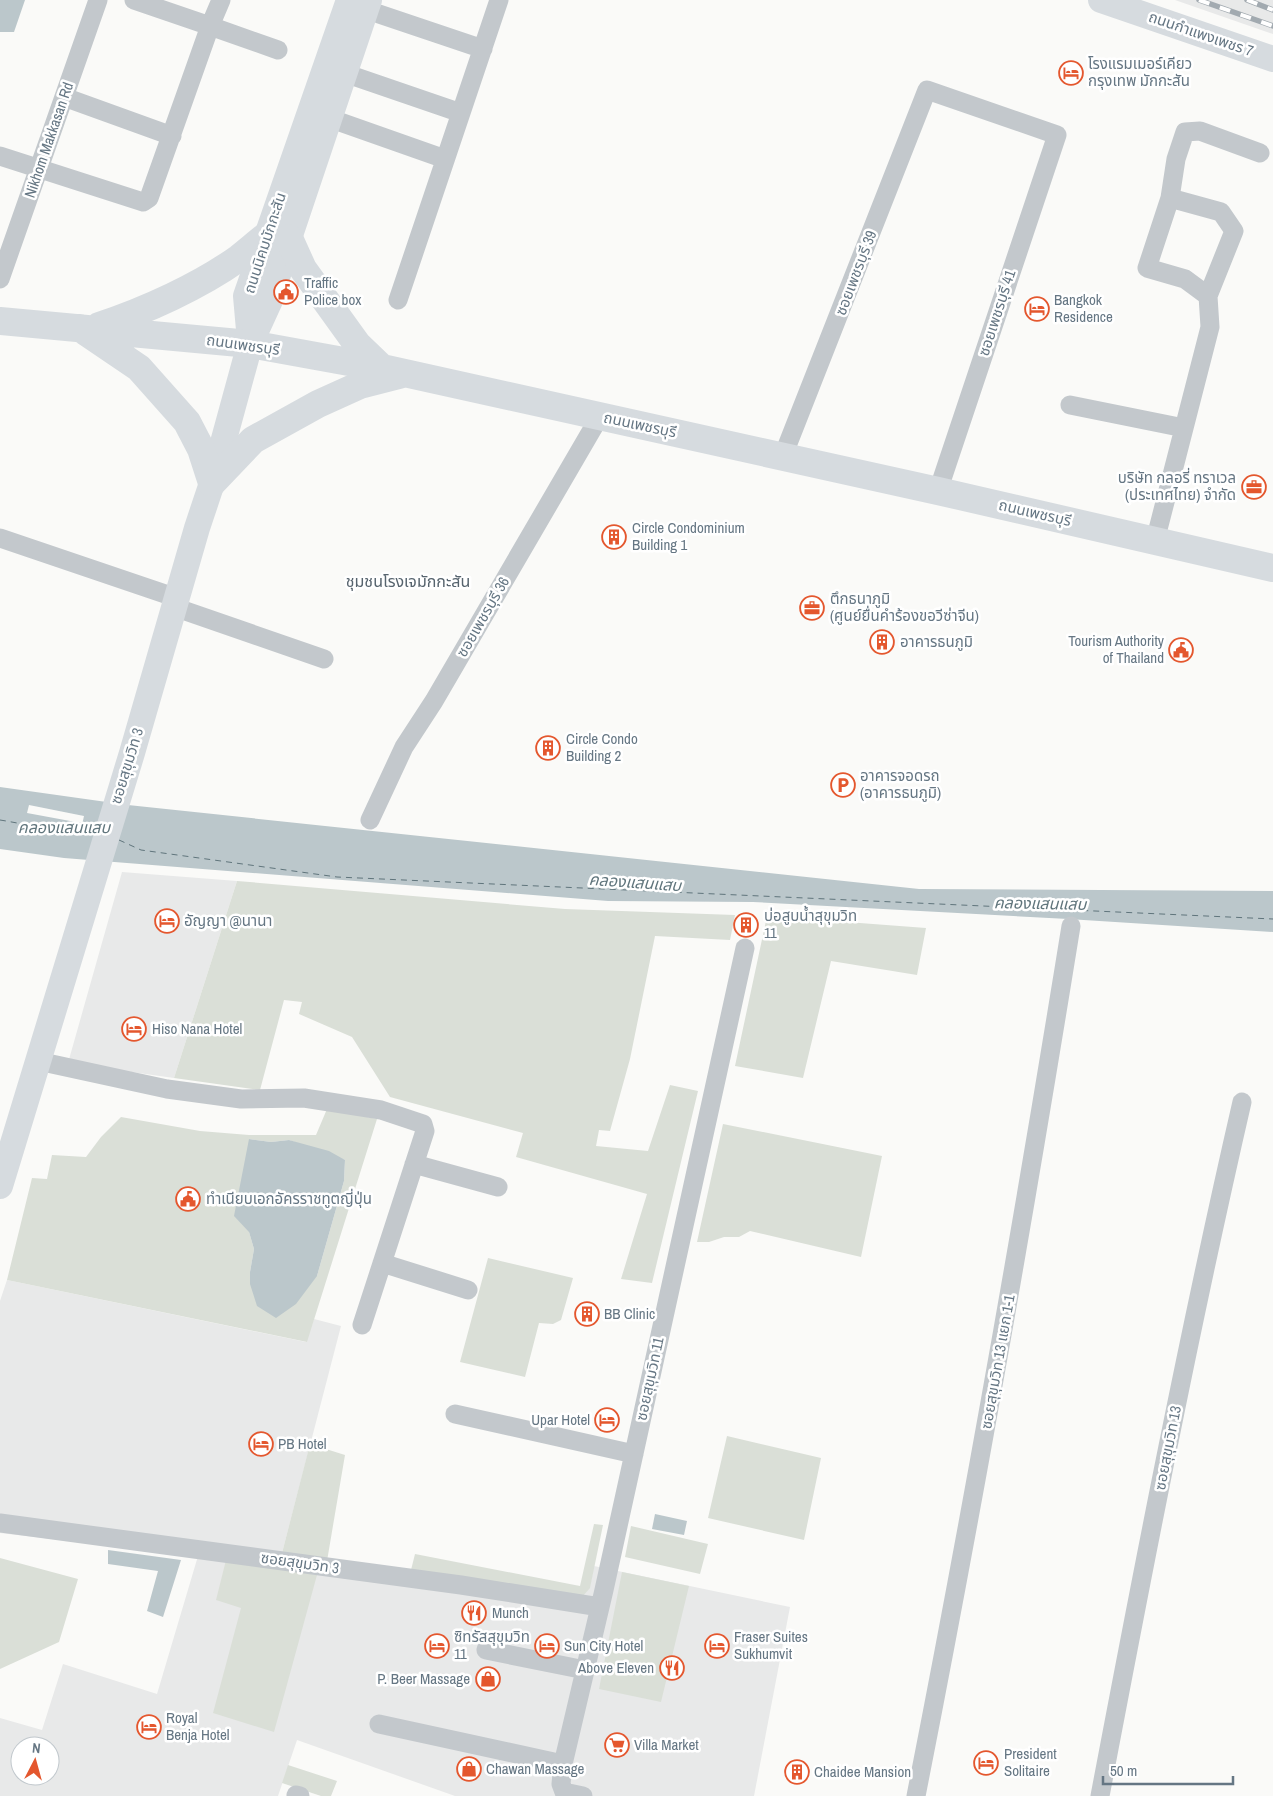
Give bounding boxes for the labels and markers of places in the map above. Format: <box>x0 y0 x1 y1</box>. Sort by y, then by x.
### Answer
place label: โรงแรมเมอร์เคียว กรุงเทพ มักกะสัน <box>1088 53 1192 91</box>
hotel icon: โรงแรมเมอร์เคียว กรุงเทพ มักกะสัน <box>1058 60 1084 86</box>
place label: Traffic Police box <box>304 272 362 310</box>
public building icon: Traffic Police box <box>273 279 299 305</box>
place label: Bangkok Residence <box>1054 289 1113 327</box>
hotel icon: Bangkok Residence <box>1024 296 1050 322</box>
place label: บริษัท กลอรี่ ทราเวล (ประเทศไทย) จำกัด <box>1118 467 1236 505</box>
office icon: บริษัท กลอรี่ ทราเวล (ประเทศไทย) จำกัด <box>1241 474 1267 500</box>
place label: Circle Condominium Building 1 <box>632 517 745 555</box>
building icon: Circle Condominium Building 1 <box>601 524 627 550</box>
place label: ตึกธนาภูมิ (ศูนย์ยื่นคำร้องขอวีซ่าจีน) <box>830 588 979 626</box>
office icon: ตึกธนาภูมิ (ศูนย์ยื่นคำร้องขอวีซ่าจีน) <box>799 595 825 621</box>
building icon: อาคารธนภูมิ <box>869 629 895 655</box>
place label: Tourism Authority of Thailand <box>1068 630 1165 668</box>
place label: อาคารธนภูมิ <box>900 631 973 652</box>
public building icon: Tourism Authority of Thailand <box>1168 637 1194 663</box>
place label: Circle Condo Building 2 <box>566 728 638 766</box>
building icon: Circle Condo Building 2 <box>535 735 561 761</box>
place label: อาคารจอดรถ (อาคารธนภูมิ) <box>860 765 941 803</box>
parking icon: อาคารจอดรถ (อาคารธนภูมิ) <box>830 772 856 798</box>
place label: บ่อสูบน้ำสุขุมวิท 11 <box>764 905 857 943</box>
hotel icon: อัญญา @นานา <box>154 908 180 934</box>
place label: อัญญา @นานา <box>184 910 272 931</box>
building icon: บ่อสูบน้ำสุขุมวิท 11 <box>733 912 759 938</box>
hotel icon: Hiso Nana Hotel <box>121 1016 147 1042</box>
place label: Hiso Nana Hotel <box>152 1018 242 1039</box>
public building icon: ทำเนียบเอกอัครราชทูตญี่ปุ่น <box>175 1186 201 1212</box>
place label: ทำเนียบเอกอัครราชทูตญี่ปุ่น <box>206 1188 372 1209</box>
building icon: BB Clinic <box>574 1301 600 1327</box>
place label: BB Clinic <box>604 1303 655 1324</box>
hotel icon: Upar Hotel <box>594 1407 620 1433</box>
place label: Upar Hotel <box>531 1409 590 1430</box>
hotel icon: PB Hotel <box>248 1431 274 1457</box>
place label: PB Hotel <box>278 1433 327 1454</box>
restaurant icon: Munch <box>461 1600 487 1626</box>
place label: Munch <box>492 1602 529 1623</box>
place label: ซิทรัสสุขุมวิท 11 <box>454 1626 530 1664</box>
place label: Fraser Suites Sukhumvit <box>734 1626 808 1664</box>
hotel icon: ซิทรัสสุขุมวิท 11 <box>424 1633 450 1659</box>
hotel icon: Sun City Hotel <box>534 1633 560 1659</box>
hotel icon: Fraser Suites Sukhumvit <box>704 1633 730 1659</box>
place label: Sun City Hotel <box>564 1635 643 1656</box>
restaurant icon: Above Eleven <box>659 1655 685 1681</box>
place label: Above Eleven <box>577 1657 654 1678</box>
shop icon: P. Beer Massage <box>475 1666 501 1692</box>
place label: P. Beer Massage <box>377 1668 470 1689</box>
place label: Royal Benja Hotel <box>166 1707 230 1745</box>
hotel icon: Royal Benja Hotel <box>136 1714 162 1740</box>
supermarket icon: Villa Market <box>604 1732 630 1758</box>
place label: Villa Market <box>634 1734 699 1755</box>
place label: President Solitaire <box>1004 1743 1057 1781</box>
hotel icon: President Solitaire <box>973 1750 999 1776</box>
shop icon: Chawan Massage <box>456 1756 482 1782</box>
place label: Chawan Massage <box>486 1758 585 1779</box>
building icon: Chaidee Mansion <box>784 1759 810 1785</box>
place label: Chaidee Mansion <box>814 1761 911 1782</box>

